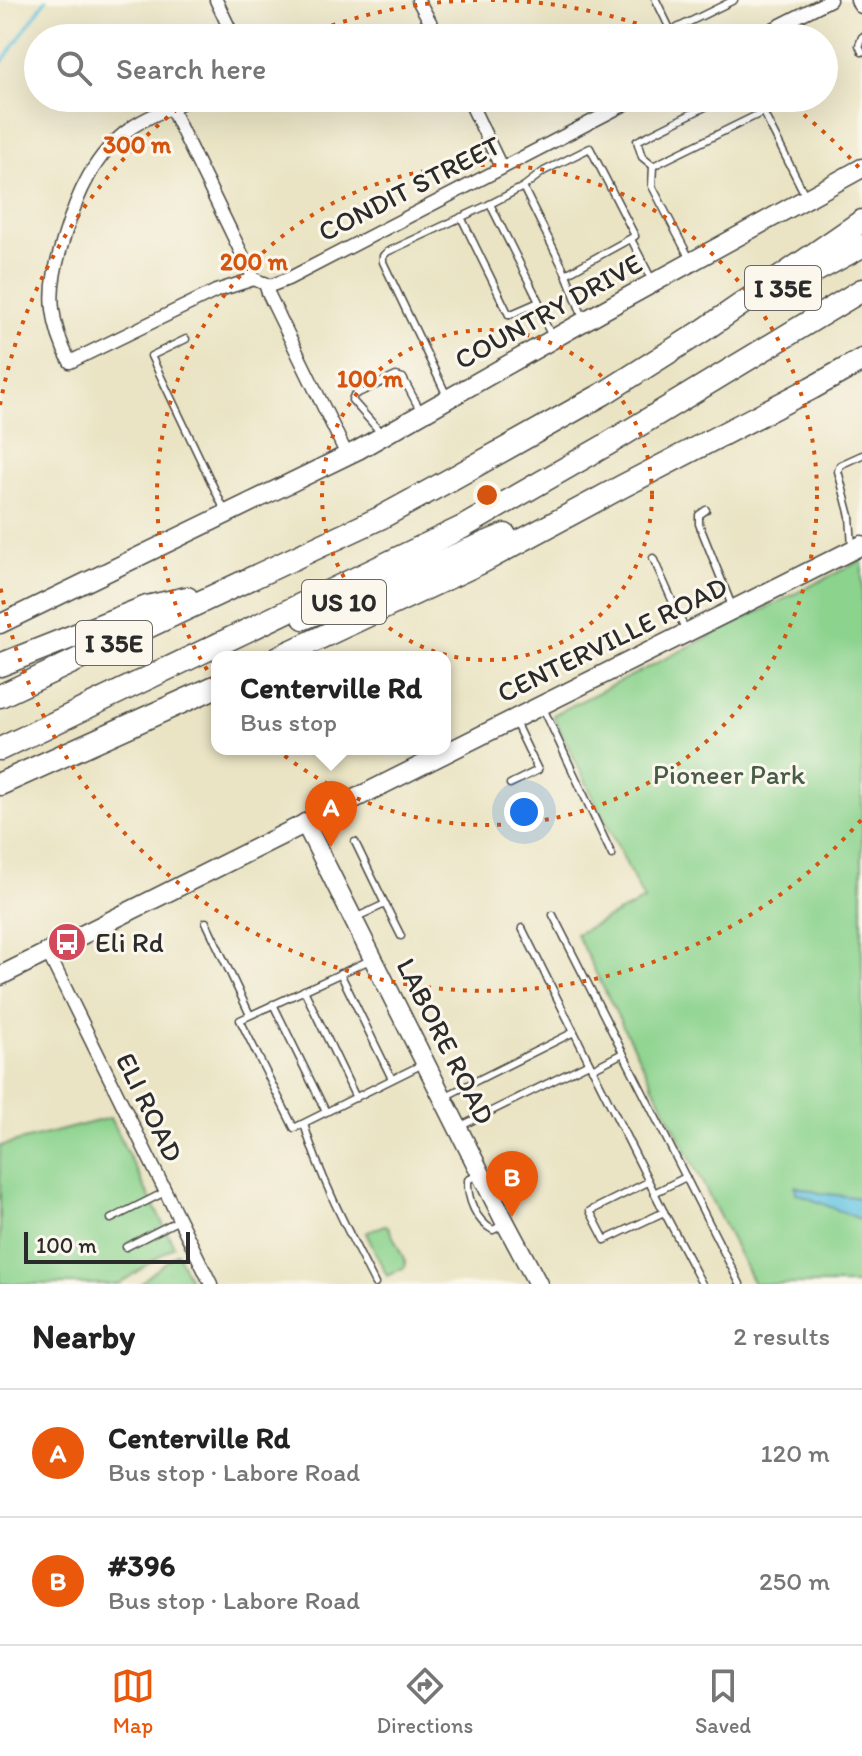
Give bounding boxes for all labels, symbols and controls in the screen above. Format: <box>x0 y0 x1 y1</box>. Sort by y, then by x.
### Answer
search box <box>24 24 838 112</box>
icon: search <box>52 46 96 90</box>
text: Search here <box>116 50 266 87</box>
street label: CONDIT STREET <box>312 127 506 249</box>
text: 300 m <box>103 130 172 159</box>
street label: COUNTRY DRIVE <box>449 246 647 376</box>
text: 200 m <box>220 247 289 276</box>
road number: I 35E <box>745 266 821 310</box>
text: 100 m <box>337 364 404 393</box>
centre of rings <box>473 481 501 509</box>
street label: CENTERVILLE ROAD <box>491 569 733 709</box>
road number: US 10 <box>302 580 386 624</box>
road number: I 35E <box>76 621 152 665</box>
popup <box>211 651 451 755</box>
text: Centerville Rd <box>240 669 422 706</box>
text: Bus stop <box>240 706 337 738</box>
park label: Pioneer Park <box>653 757 806 791</box>
pin: A <box>305 781 357 847</box>
your location <box>504 792 544 832</box>
bus stop icon: Eli Rd <box>46 921 88 963</box>
place label: Eli Rd <box>95 925 164 959</box>
street label: LABORE ROAD <box>390 952 502 1130</box>
street label: ELI ROAD <box>109 1047 191 1167</box>
pin: B <box>486 1151 538 1217</box>
scale bar <box>24 1228 190 1264</box>
text: 100 m <box>36 1232 97 1259</box>
text: Nearby <box>32 1316 135 1357</box>
text: 2 results <box>733 1320 830 1352</box>
text: Centerville Rd <box>108 1419 290 1456</box>
text: A <box>50 1437 66 1469</box>
text: 120 m <box>761 1437 830 1469</box>
text: Bus stop · Labore Road <box>108 1456 360 1488</box>
text: #396 <box>108 1547 175 1584</box>
text: B <box>50 1565 66 1597</box>
text: 250 m <box>759 1565 830 1597</box>
text: Bus stop · Labore Road <box>108 1584 360 1616</box>
tab: Map <box>111 1664 155 1739</box>
tab: Directions <box>377 1664 473 1739</box>
tab: Saved <box>695 1664 751 1739</box>

